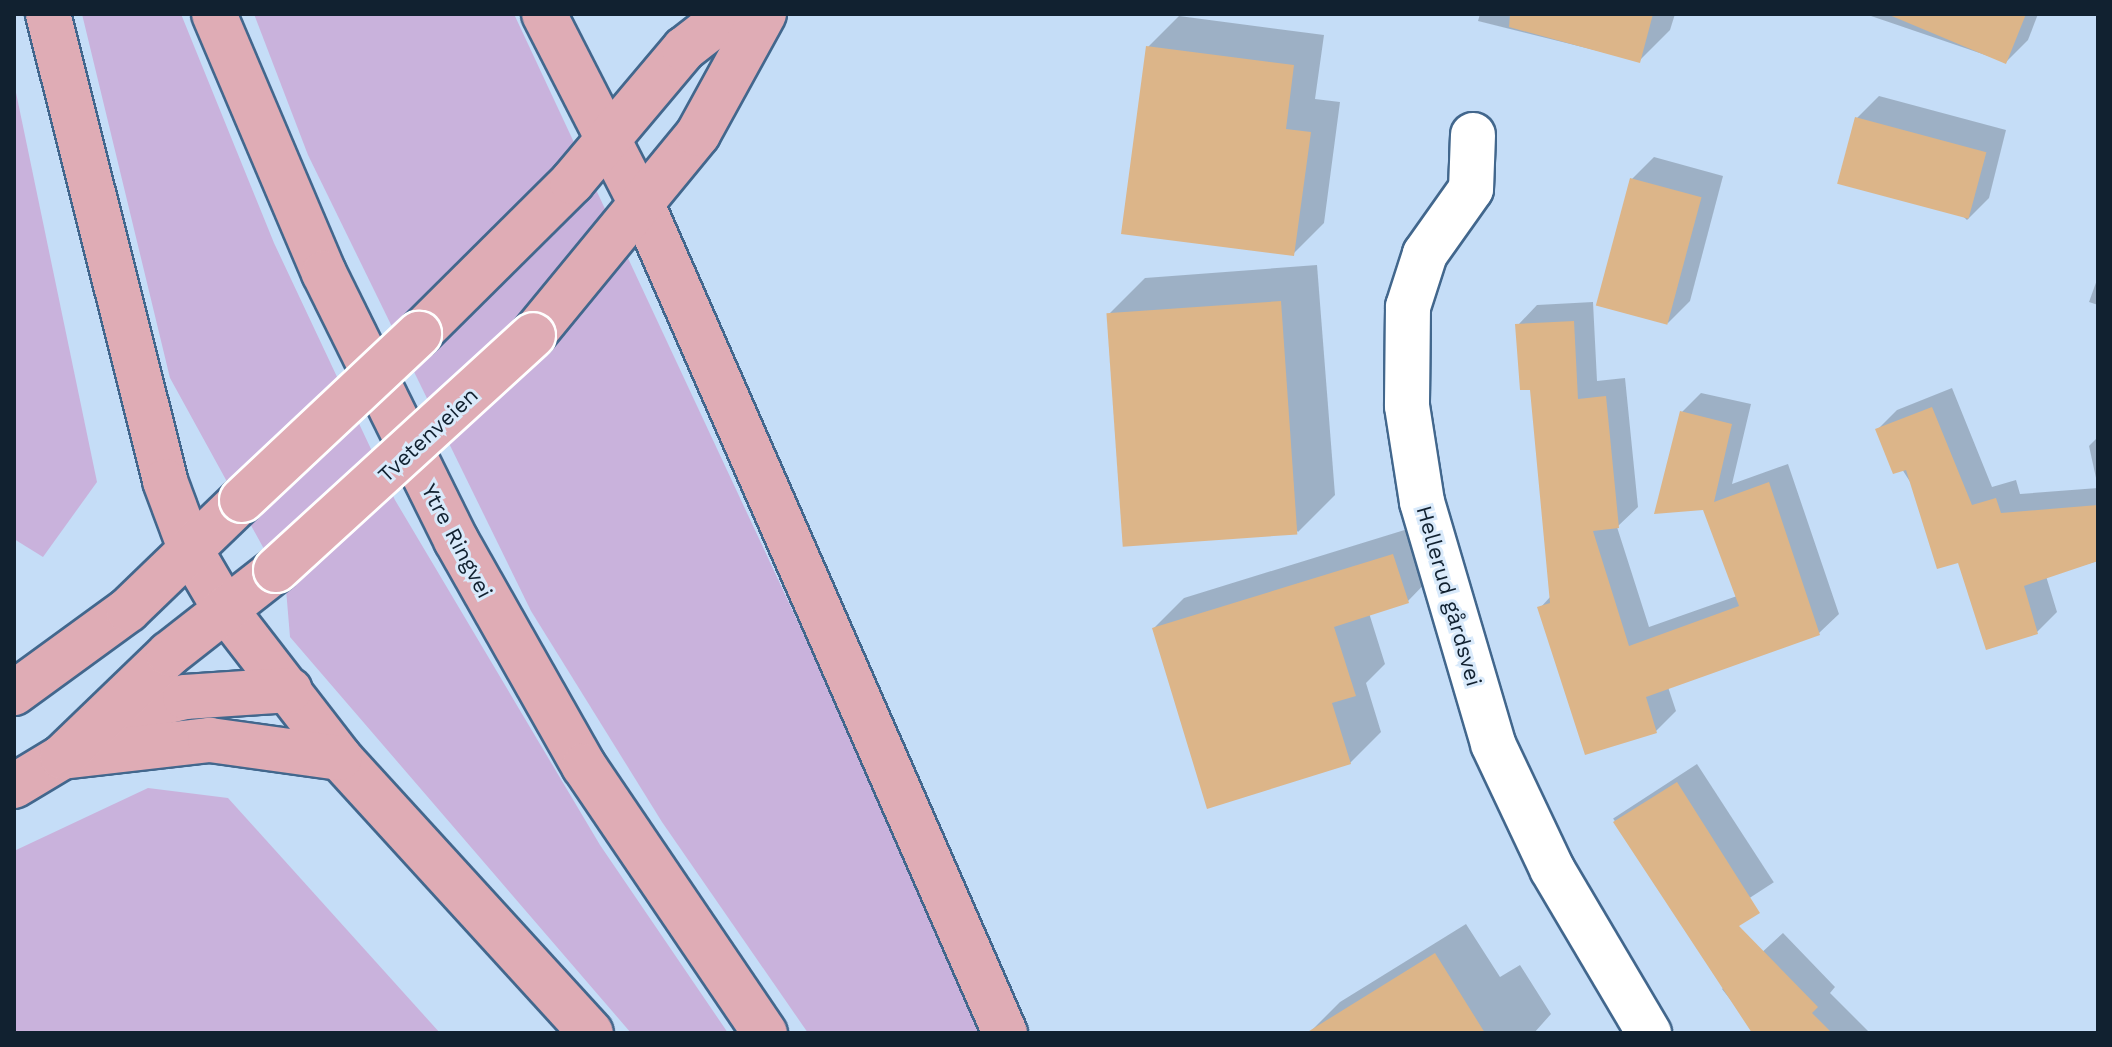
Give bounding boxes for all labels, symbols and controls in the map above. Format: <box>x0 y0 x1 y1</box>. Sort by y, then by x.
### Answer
street label: Tvetenveien <box>372 382 484 488</box>
street label: Ytre Ringvei <box>416 479 498 603</box>
street label: Hellerud gårdsvei <box>1411 503 1487 689</box>

